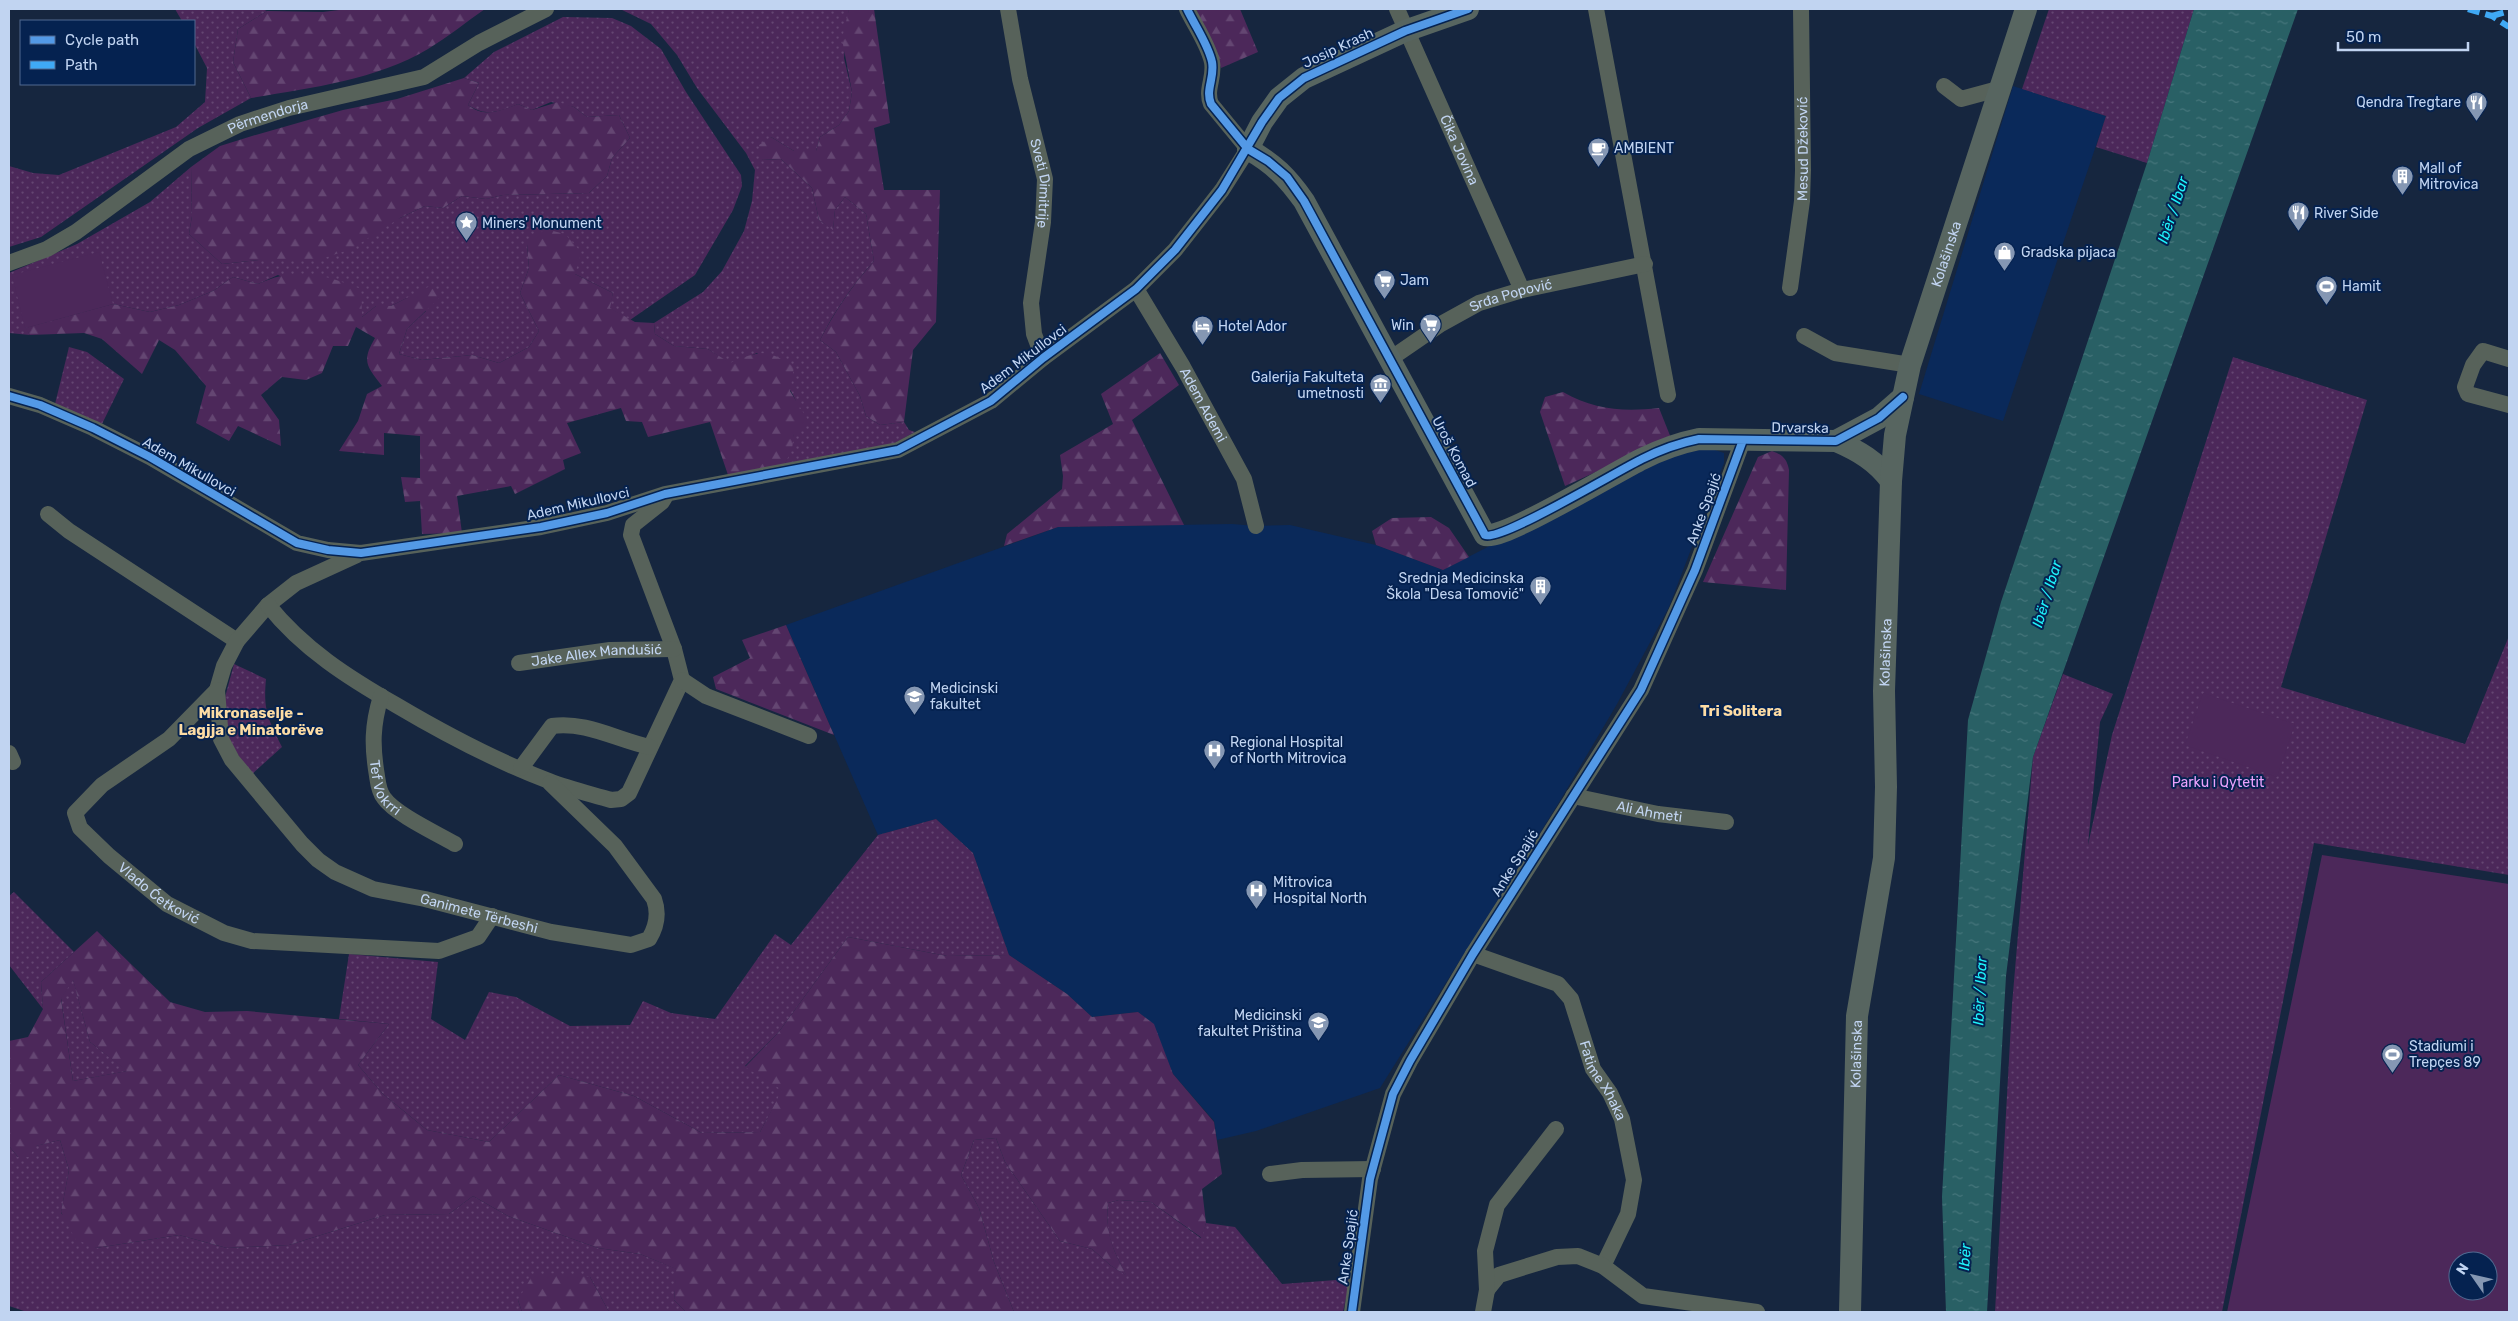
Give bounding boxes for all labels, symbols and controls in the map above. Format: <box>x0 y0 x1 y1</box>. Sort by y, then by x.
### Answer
legend <box>20 20 195 85</box>
scale bar <box>2338 20 2468 52</box>
street label: Josip Krash <box>1300 24 1376 72</box>
text: 50 m <box>2346 28 2381 46</box>
text: Cycle path <box>65 31 139 49</box>
text: Path <box>65 56 98 74</box>
restaurant icon: Qendra Tregtare <box>2465 90 2489 121</box>
place label: Qendra Tregtare <box>2356 94 2461 111</box>
street label: Përmendorja <box>225 95 310 137</box>
street label: Mesud Džeković <box>1794 96 1812 201</box>
street label: Čika Jovina <box>1437 112 1483 187</box>
cafe icon: AMBIENT <box>1586 136 1610 167</box>
street label: Sveti Dimitrije <box>1027 137 1054 230</box>
place label: AMBIENT <box>1614 140 1674 157</box>
place label: Mall of Mitrovica <box>2419 160 2479 193</box>
building icon: Mall of Mitrovica <box>2391 164 2415 195</box>
water label: Ibër / Ibar <box>2154 173 2193 246</box>
restaurant icon: River Side <box>2286 201 2310 232</box>
place label: River Side <box>2314 205 2379 222</box>
place icon: Miners' Monument <box>454 211 478 242</box>
place label: Miners' Monument <box>482 215 602 232</box>
street label: Kolašinska <box>1928 219 1965 289</box>
shop icon: Gradska pijaca <box>1993 240 2017 271</box>
place label: Gradska pijaca <box>2021 244 2116 261</box>
supermarket icon: Jam <box>1372 268 1396 299</box>
place label: Jam <box>1400 272 1429 289</box>
sports icon: Hamit <box>2314 274 2338 305</box>
street label: Srđa Popović <box>1466 275 1554 315</box>
place label: Hamit <box>2342 278 2382 295</box>
supermarket icon: Win <box>1418 313 1442 344</box>
hotel icon: Hotel Ador <box>1190 314 1214 345</box>
place label: Win <box>1391 317 1414 334</box>
place label: Hotel Ador <box>1218 318 1287 335</box>
street label: Adem Mikullovci <box>976 321 1070 397</box>
street label: Adem Ademi <box>1176 364 1231 445</box>
place label: Galerija Fakulteta umetnosti <box>1251 369 1364 402</box>
museum icon: Galerija Fakulteta umetnosti <box>1368 373 1392 404</box>
street label: Uroš Komad <box>1428 414 1480 490</box>
street label: Drvarska <box>1771 419 1829 437</box>
street label: Adem Mikullovci <box>139 433 239 501</box>
street label: Anke Spajić <box>1683 470 1725 547</box>
street label: Adem Mikullovci <box>525 484 631 524</box>
water label: Ibër / Ibar <box>2028 557 2066 630</box>
place label: Srednja Medicinska Škola "Desa Tomović" <box>1386 570 1524 603</box>
building icon: Srednja Medicinska Škola "Desa Tomović" <box>1528 574 1552 605</box>
street label: Kolašinska <box>1876 618 1895 687</box>
street label: Jake Allex Mandušić <box>530 641 662 670</box>
place label: Medicinski fakultet <box>930 680 998 713</box>
school or university icon: Medicinski fakultet <box>902 684 926 715</box>
district label: Tri Solitera <box>1700 702 1782 720</box>
district label: Mikronaselje - Lagjja e Minatorëve <box>178 704 324 739</box>
place label: Regional Hospital of North Mitrovica <box>1230 734 1347 767</box>
hospital icon: Regional Hospital of North Mitrovica <box>1202 738 1226 769</box>
street label: Tef Vokrri <box>366 759 404 819</box>
park label: Parku i Qytetit <box>2172 774 2265 791</box>
street label: Ali Ahmeti <box>1615 797 1683 825</box>
street label: Anke Spajić <box>1488 826 1542 900</box>
street label: Vlado Ćetković <box>115 859 203 928</box>
place label: Mitrovica Hospital North <box>1273 874 1367 907</box>
hospital icon: Mitrovica Hospital North <box>1245 878 1269 909</box>
street label: Ganimete Tërbeshi <box>418 890 540 937</box>
water label: Ibër / Ibar <box>1969 955 1991 1026</box>
place label: Medicinski fakultet Priština <box>1198 1007 1302 1040</box>
school or university icon: Medicinski fakultet Priština <box>1306 1011 1330 1042</box>
street label: Kolašinska <box>1847 1020 1865 1088</box>
street label: Fatime Xhaka <box>1576 1038 1630 1123</box>
place label: Stadiumi i Trepçes 89 <box>2409 1038 2481 1071</box>
sports icon: Stadiumi i Trepçes 89 <box>2381 1042 2405 1073</box>
street label: Anke Spajić <box>1334 1208 1362 1286</box>
water label: Ibër <box>1955 1242 1975 1271</box>
north arrow <box>2448 1251 2498 1301</box>
text: N <box>2453 1260 2473 1278</box>

